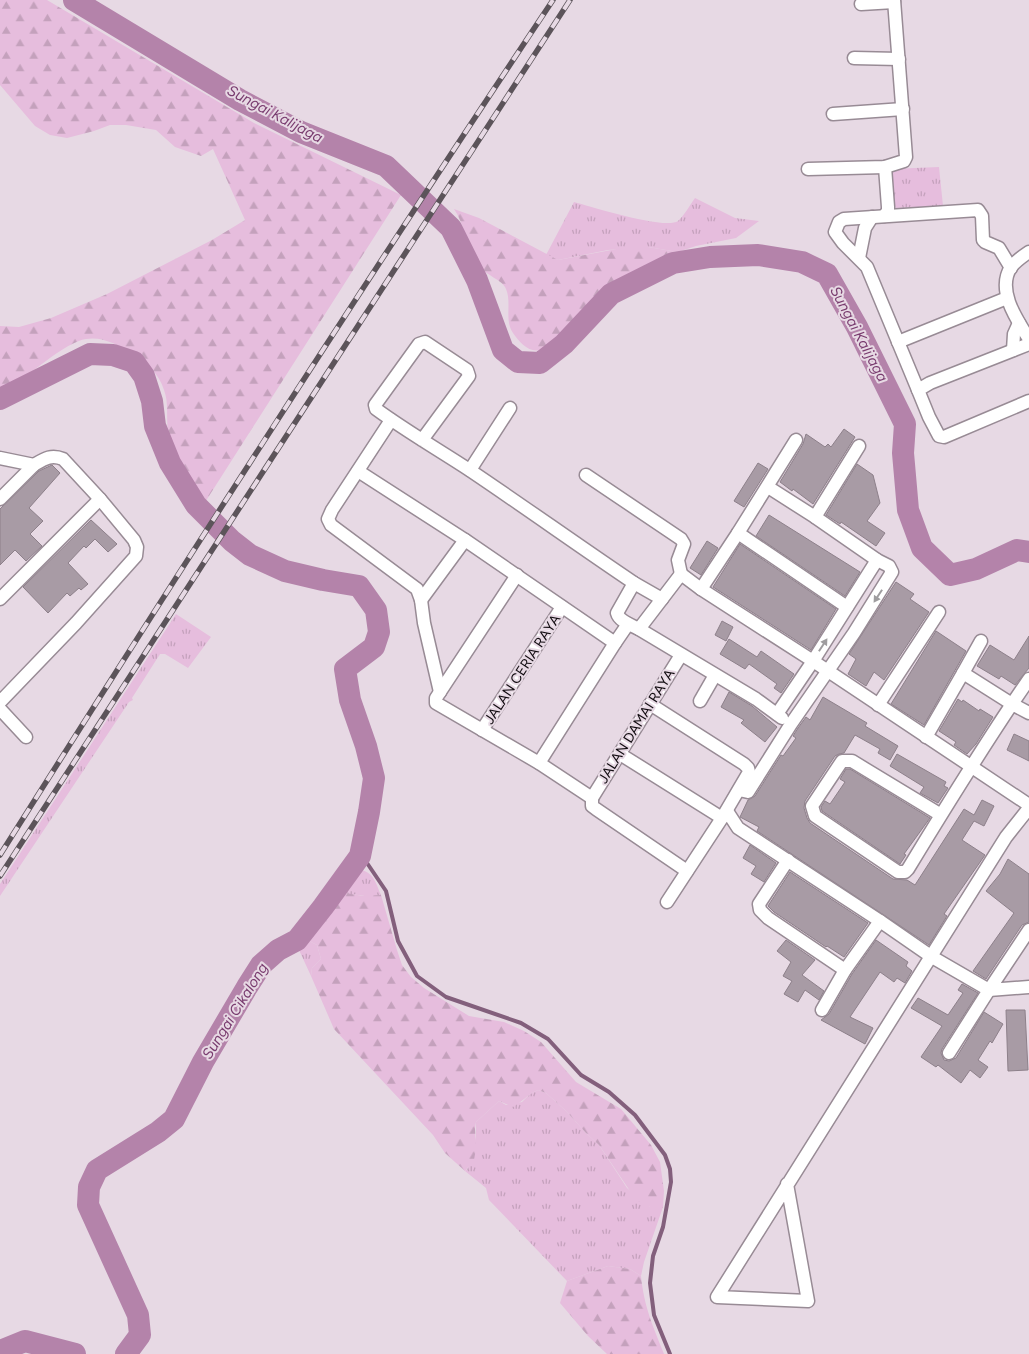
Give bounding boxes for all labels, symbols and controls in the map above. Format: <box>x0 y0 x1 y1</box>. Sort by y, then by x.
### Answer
water label: Sungai Kalijaga <box>224 81 326 147</box>
water label: Sungai Kalijaga <box>826 283 892 385</box>
one-way arrow <box>873 589 883 602</box>
street label: JALAN CERIA RAYA <box>481 611 565 727</box>
one-way arrow <box>819 638 828 651</box>
street label: JALAN DAMAI RAYA <box>594 666 679 787</box>
water label: Sungai Cikalong <box>198 959 272 1062</box>

